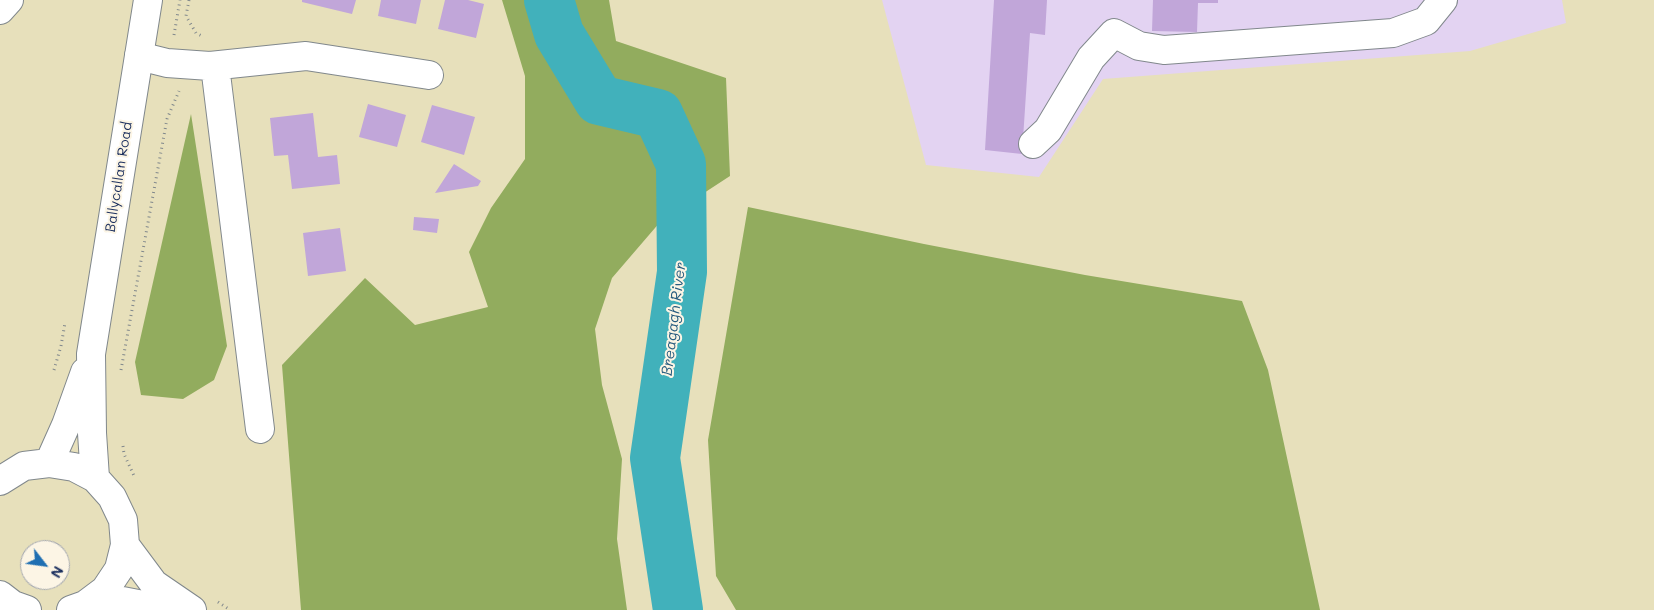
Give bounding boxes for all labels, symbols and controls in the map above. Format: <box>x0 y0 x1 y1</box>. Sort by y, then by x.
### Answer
street label: Ballycallan Road <box>102 121 136 233</box>
water label: Breagagh River <box>658 261 690 377</box>
north arrow <box>20 540 70 590</box>
text: N <box>47 563 68 582</box>

